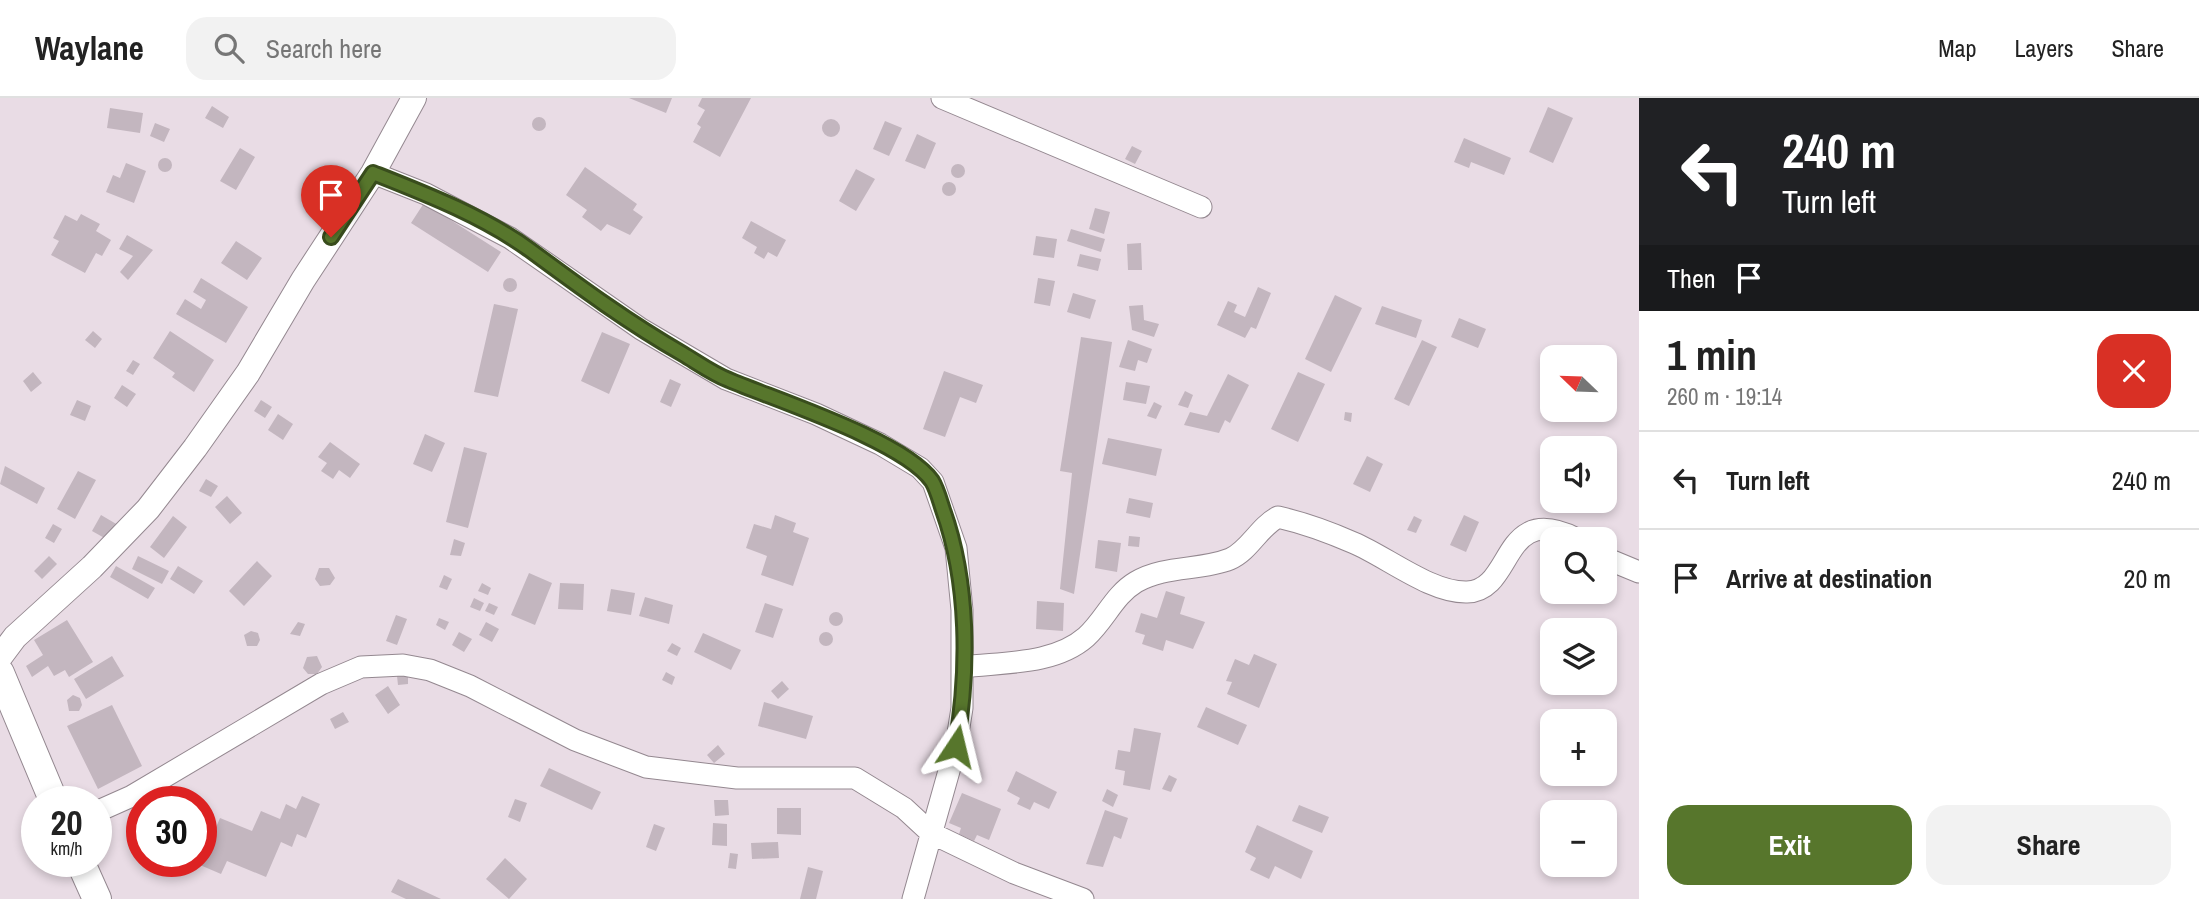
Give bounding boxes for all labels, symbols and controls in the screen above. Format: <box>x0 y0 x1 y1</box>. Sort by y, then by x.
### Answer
search box <box>186 17 676 80</box>
text: Waylane <box>35 26 144 70</box>
icon: search <box>210 29 248 67</box>
text: Search here <box>266 31 382 66</box>
text: Map <box>1938 32 1976 64</box>
text: Layers <box>2014 32 2073 64</box>
text: Share <box>2111 32 2164 64</box>
text: 240 m <box>1782 117 1896 183</box>
icon: left <box>1667 126 1758 217</box>
pin <box>301 165 361 237</box>
icon: arrive <box>312 176 350 214</box>
text: Turn left <box>1782 180 1876 223</box>
icon: arrive <box>1730 259 1768 297</box>
text: Then <box>1667 261 1716 296</box>
text: 1 min <box>1667 327 1757 383</box>
button: close <box>2097 334 2171 408</box>
north arrow <box>1540 345 1617 422</box>
map controls <box>1540 345 1617 877</box>
text: 260 m · 19:14 <box>1667 381 1782 412</box>
button: sound <box>1540 436 1617 513</box>
icon: left <box>1667 461 1705 499</box>
text: Turn left <box>1726 463 1810 498</box>
text: 240 m <box>2112 463 2171 498</box>
button: search <box>1540 527 1617 604</box>
icon: arrive <box>1667 559 1705 597</box>
text: Arrive at destination <box>1726 561 1932 596</box>
text: 20 m <box>2124 561 2171 596</box>
button: layers <box>1540 618 1617 695</box>
position arrow <box>919 709 993 783</box>
button: + <box>1540 709 1617 786</box>
speed limit sign: 30 <box>126 786 217 877</box>
text: 20 <box>51 799 82 846</box>
button: − <box>1540 800 1617 877</box>
button: Exit <box>1667 805 1912 885</box>
button: Share <box>1926 805 2171 885</box>
text: km/h <box>51 836 83 861</box>

